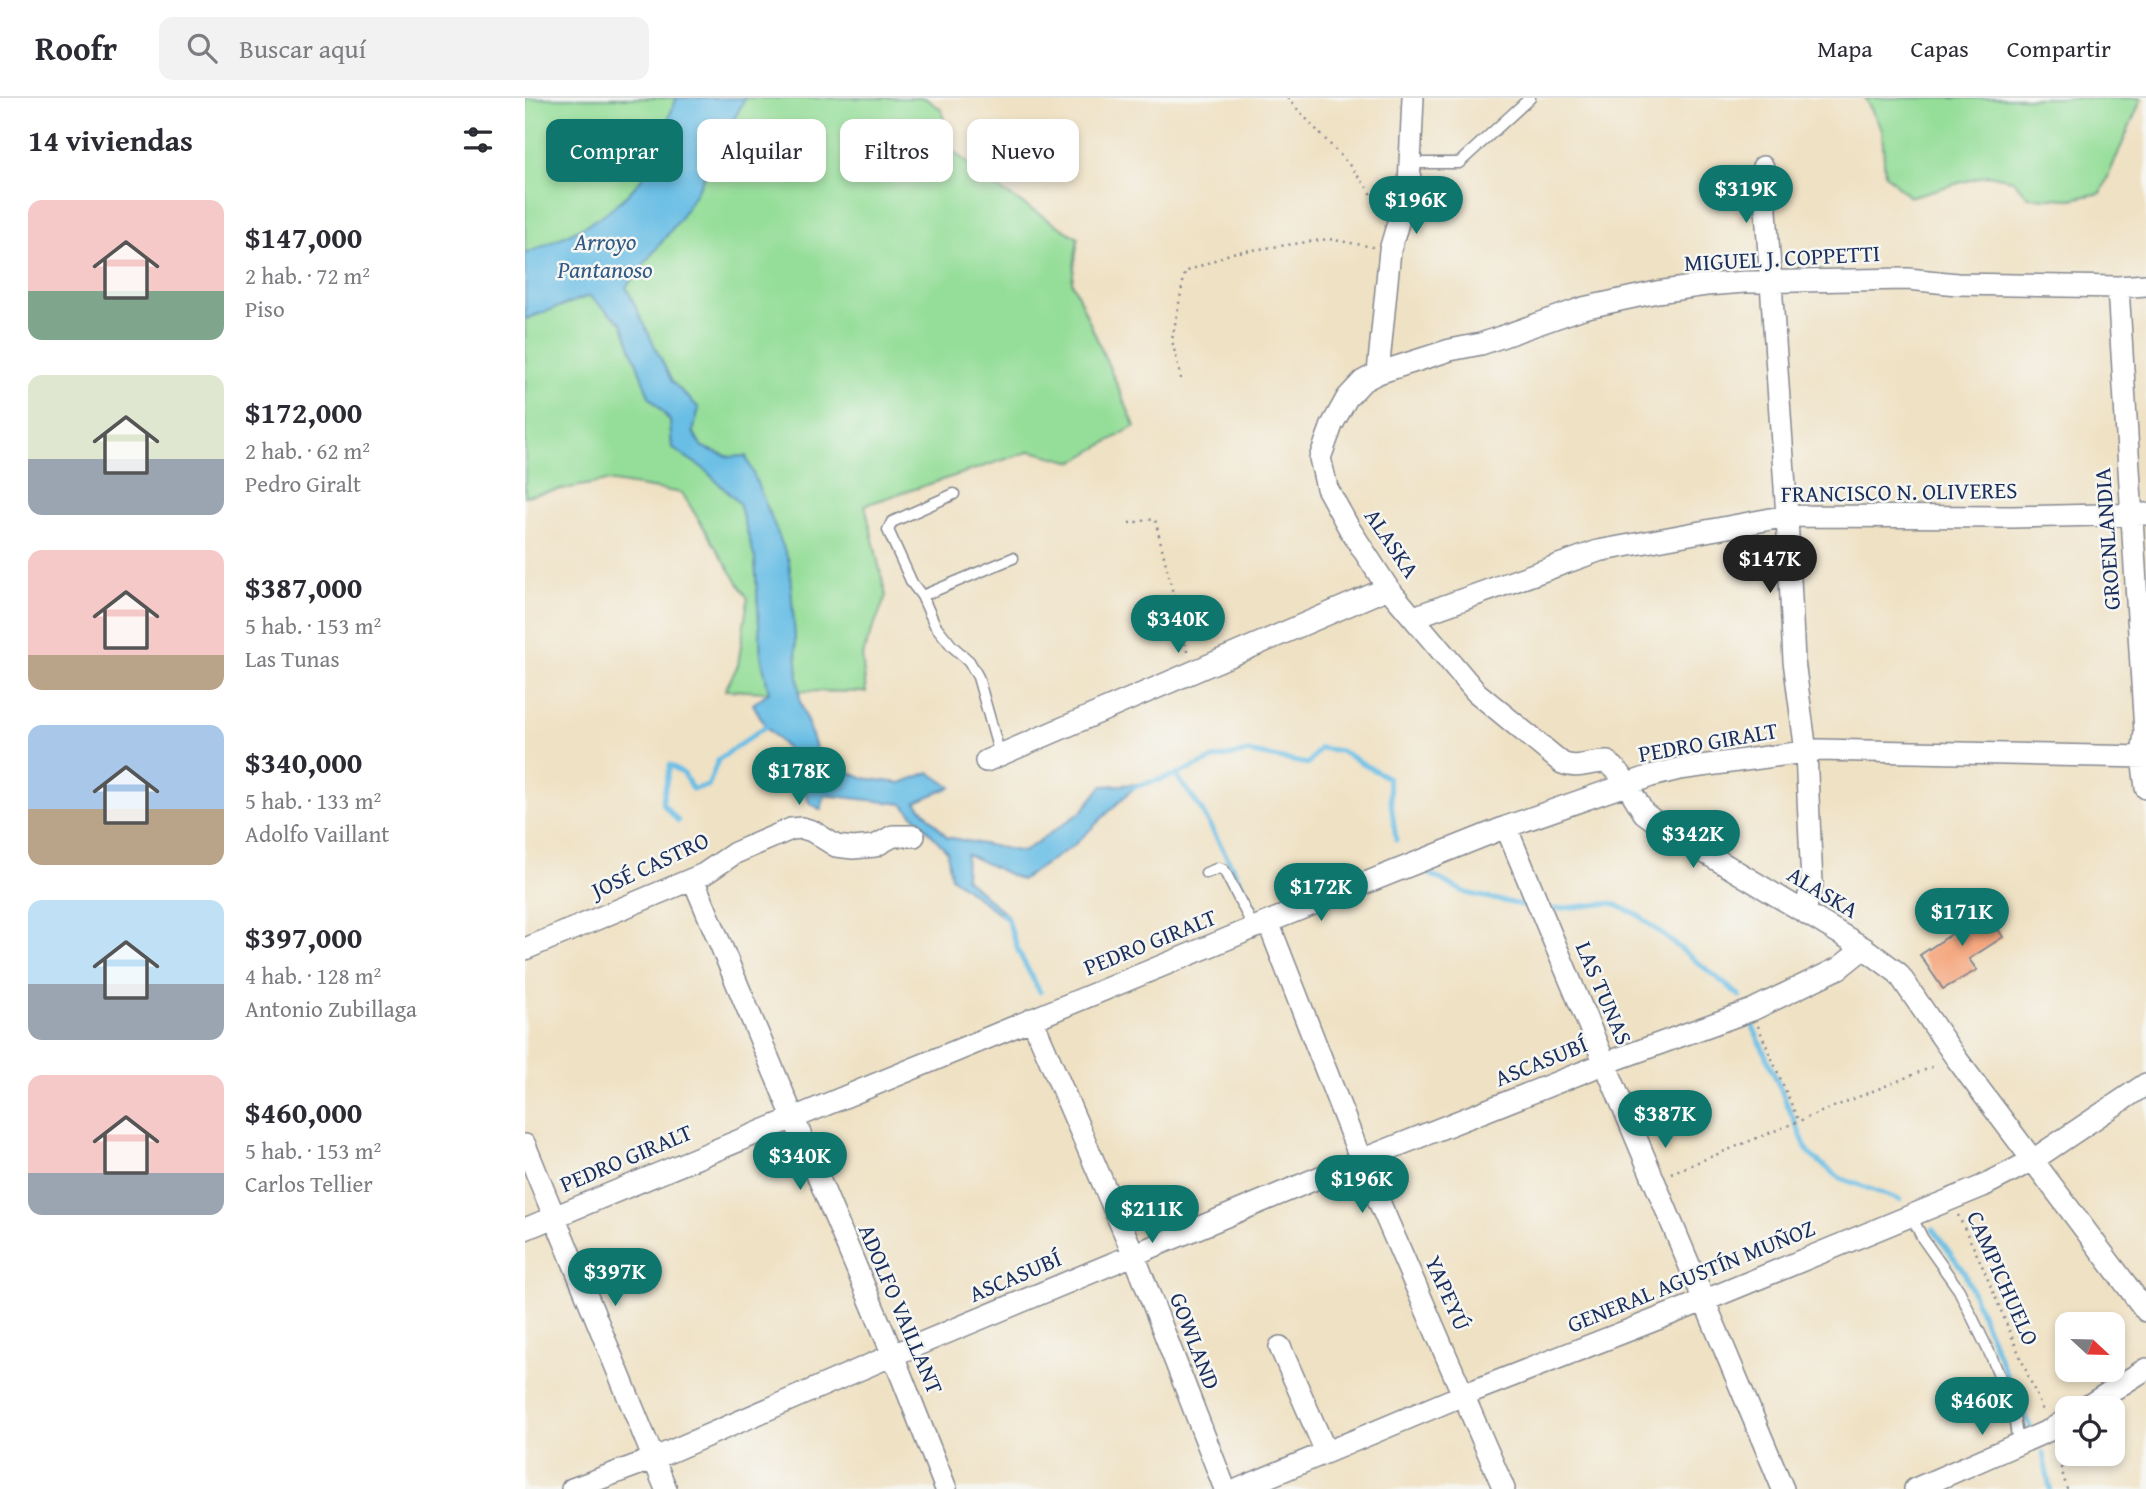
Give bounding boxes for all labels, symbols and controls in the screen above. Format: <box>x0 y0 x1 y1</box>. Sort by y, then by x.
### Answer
search box <box>159 17 649 80</box>
text: Roofr <box>35 24 117 72</box>
icon: search <box>183 29 221 67</box>
text: Buscar aquí <box>239 29 366 68</box>
text: Mapa <box>1817 31 1873 66</box>
text: Capas <box>1911 31 1969 66</box>
text: Compartir <box>2007 31 2111 66</box>
text: 14 viviendas <box>28 118 193 162</box>
chip: Comprar <box>546 119 683 182</box>
chip: Alquilar <box>697 119 826 182</box>
chip: Filtros <box>840 119 953 182</box>
chip: Nuevo <box>967 119 1079 182</box>
icon: filters <box>459 121 497 159</box>
pin: $319K <box>1697 166 1795 225</box>
text: $319K <box>1715 171 1777 204</box>
pin: $196K <box>1367 176 1465 236</box>
text: $196K <box>1385 182 1447 215</box>
text: $147,000 <box>245 215 362 259</box>
water label: Arroyo Pantanoso <box>557 224 652 287</box>
icon: home <box>84 228 168 312</box>
street label: MIGUEL J. COPPETTI <box>1683 236 1881 279</box>
text: 2 hab. · 72 m² <box>245 259 370 292</box>
text: Piso <box>245 292 285 325</box>
text: $172,000 <box>245 390 362 434</box>
icon: home <box>84 403 168 487</box>
text: 2 hab. · 62 m² <box>245 434 370 467</box>
text: Pedro Giralt <box>245 467 361 500</box>
street label: GROENLANDIA <box>2085 467 2128 611</box>
street label: FRANCISCO N. OLIVERES <box>1780 473 2018 510</box>
street label: ALASKA <box>1357 501 1428 584</box>
pin: $147K <box>1721 536 1819 595</box>
text: $147K <box>1739 541 1801 574</box>
text: $387,000 <box>245 565 362 609</box>
icon: home <box>84 578 168 662</box>
pin: $340K <box>1129 596 1227 655</box>
text: $340K <box>1147 601 1209 634</box>
text: 5 hab. · 153 m² <box>245 609 381 642</box>
text: Las Tunas <box>245 642 340 675</box>
street label: PEDRO GIRALT <box>1636 713 1780 770</box>
text: $340,000 <box>245 740 362 784</box>
pin: $178K <box>750 748 848 807</box>
icon: home <box>84 753 168 837</box>
text: $178K <box>768 753 830 786</box>
text: 5 hab. · 133 m² <box>245 784 381 817</box>
pin: $342K <box>1644 810 1742 870</box>
text: $342K <box>1662 816 1724 849</box>
text: Adolfo Vaillant <box>245 817 389 850</box>
street label: JOSÉ CASTRO <box>583 823 714 907</box>
street label: ALASKA <box>1781 857 1865 926</box>
pin: $172K <box>1272 864 1370 923</box>
text: $172K <box>1290 869 1352 902</box>
pin: $171K <box>1913 888 2011 948</box>
text: $171K <box>1931 894 1993 927</box>
street label: PEDRO GIRALT <box>1078 900 1221 983</box>
text: $397,000 <box>245 915 362 959</box>
icon: home <box>84 928 168 1012</box>
street label: LAS TUNAS <box>1568 936 1641 1050</box>
text: 4 hab. · 128 m² <box>245 959 381 992</box>
text: Antonio Zubillaga <box>245 992 417 1025</box>
street label: ASCASUBÍ <box>1489 1027 1593 1094</box>
text: $460,000 <box>245 1090 362 1134</box>
pin: $387K <box>1616 1090 1714 1150</box>
text: $387K <box>1634 1096 1696 1129</box>
icon: home <box>84 1103 168 1187</box>
street label: PEDRO GIRALT <box>555 1115 697 1200</box>
pin: $340K <box>751 1132 849 1192</box>
text: 5 hab. · 153 m² <box>245 1134 381 1167</box>
text: $340K <box>769 1138 831 1171</box>
pin: $196K <box>1313 1156 1411 1215</box>
text: $196K <box>1331 1161 1393 1194</box>
text: Carlos Tellier <box>245 1167 373 1200</box>
pin: $211K <box>1103 1186 1201 1245</box>
text: $211K <box>1121 1191 1183 1224</box>
street label: CAMPICHUELO <box>1959 1205 2048 1350</box>
street label: GENERAL AGUSTÍN MUÑOZ <box>1562 1211 1819 1340</box>
street label: ADOLFO VAILLANT <box>851 1219 952 1399</box>
street label: ASCASUBÍ <box>963 1241 1067 1310</box>
pin: $397K <box>566 1248 664 1308</box>
street label: YAPEYÚ <box>1417 1250 1480 1336</box>
text: $397K <box>584 1254 646 1287</box>
street label: GOWLAND <box>1162 1288 1229 1394</box>
north arrow <box>2055 1312 2125 1382</box>
map controls <box>2055 1312 2125 1466</box>
pin: $460K <box>1933 1378 2031 1437</box>
text: $460K <box>1951 1383 2013 1416</box>
button: locate <box>2055 1396 2125 1466</box>

